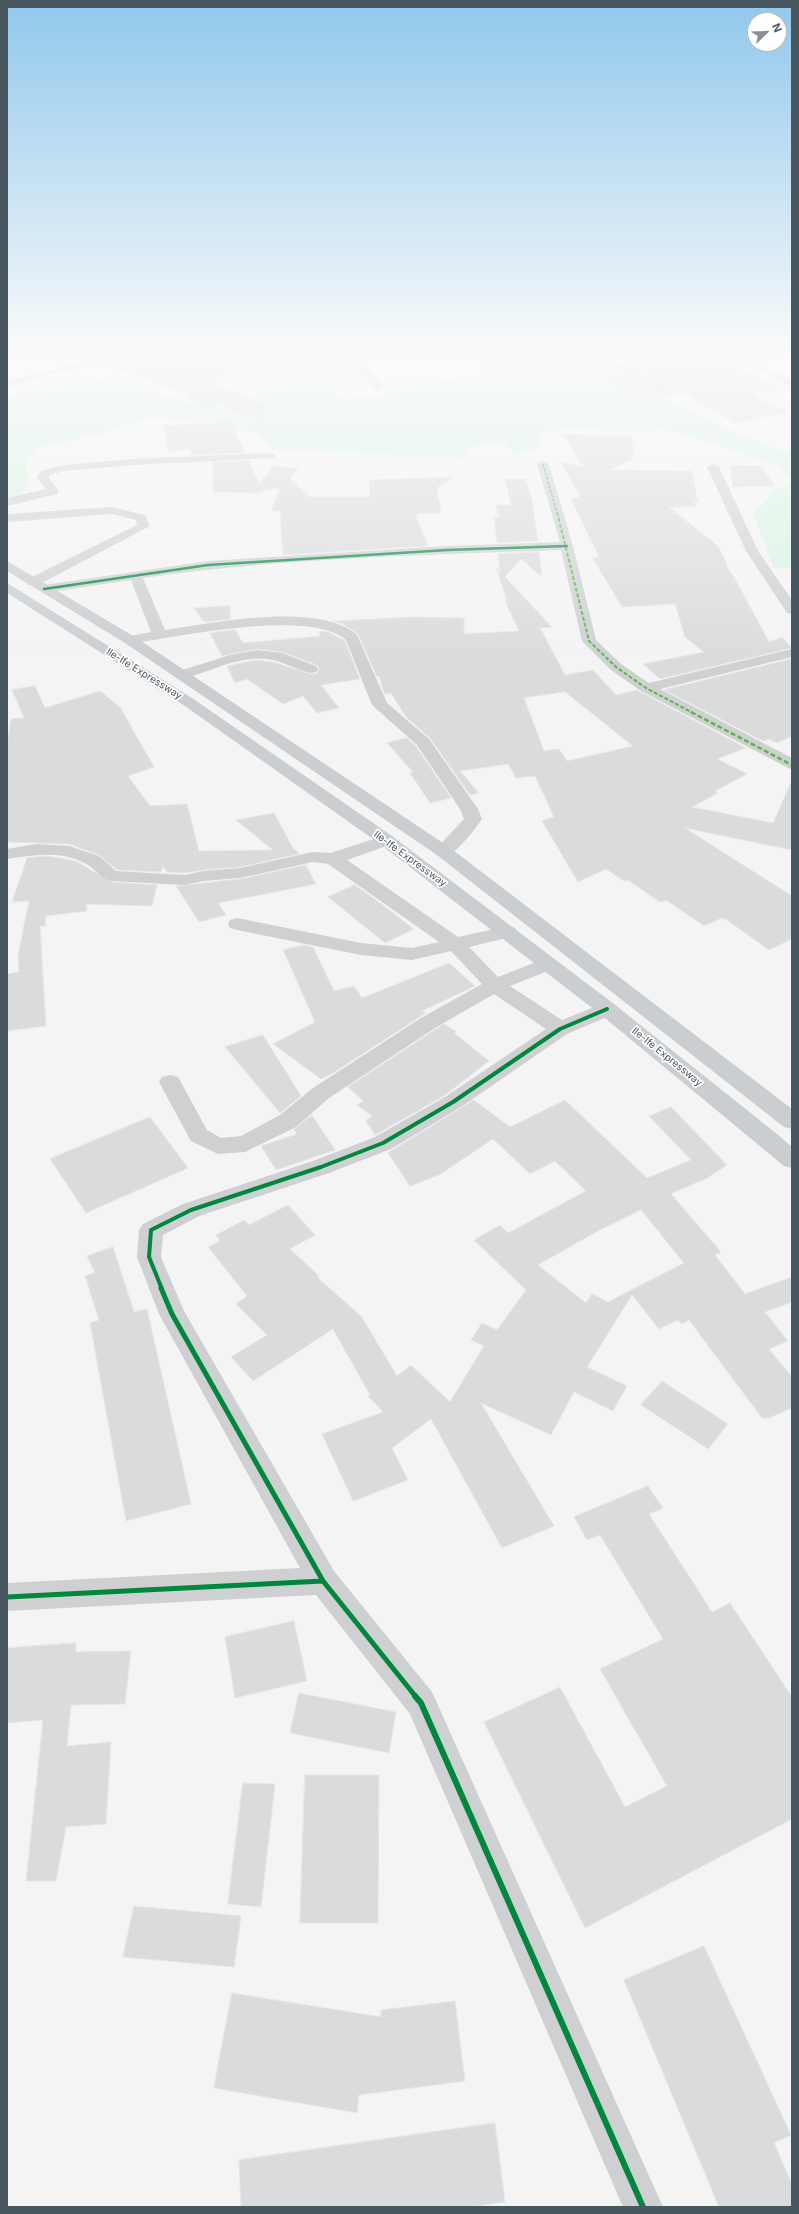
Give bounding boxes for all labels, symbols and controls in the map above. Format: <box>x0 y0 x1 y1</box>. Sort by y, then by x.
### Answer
north arrow <box>747 12 787 52</box>
text: N <box>769 21 785 34</box>
street label: Ile-Ife Expressway <box>104 646 184 702</box>
street label: Ile-Ife Expressway <box>371 829 449 889</box>
street label: Ile-Ife Expressway <box>629 1025 705 1089</box>

